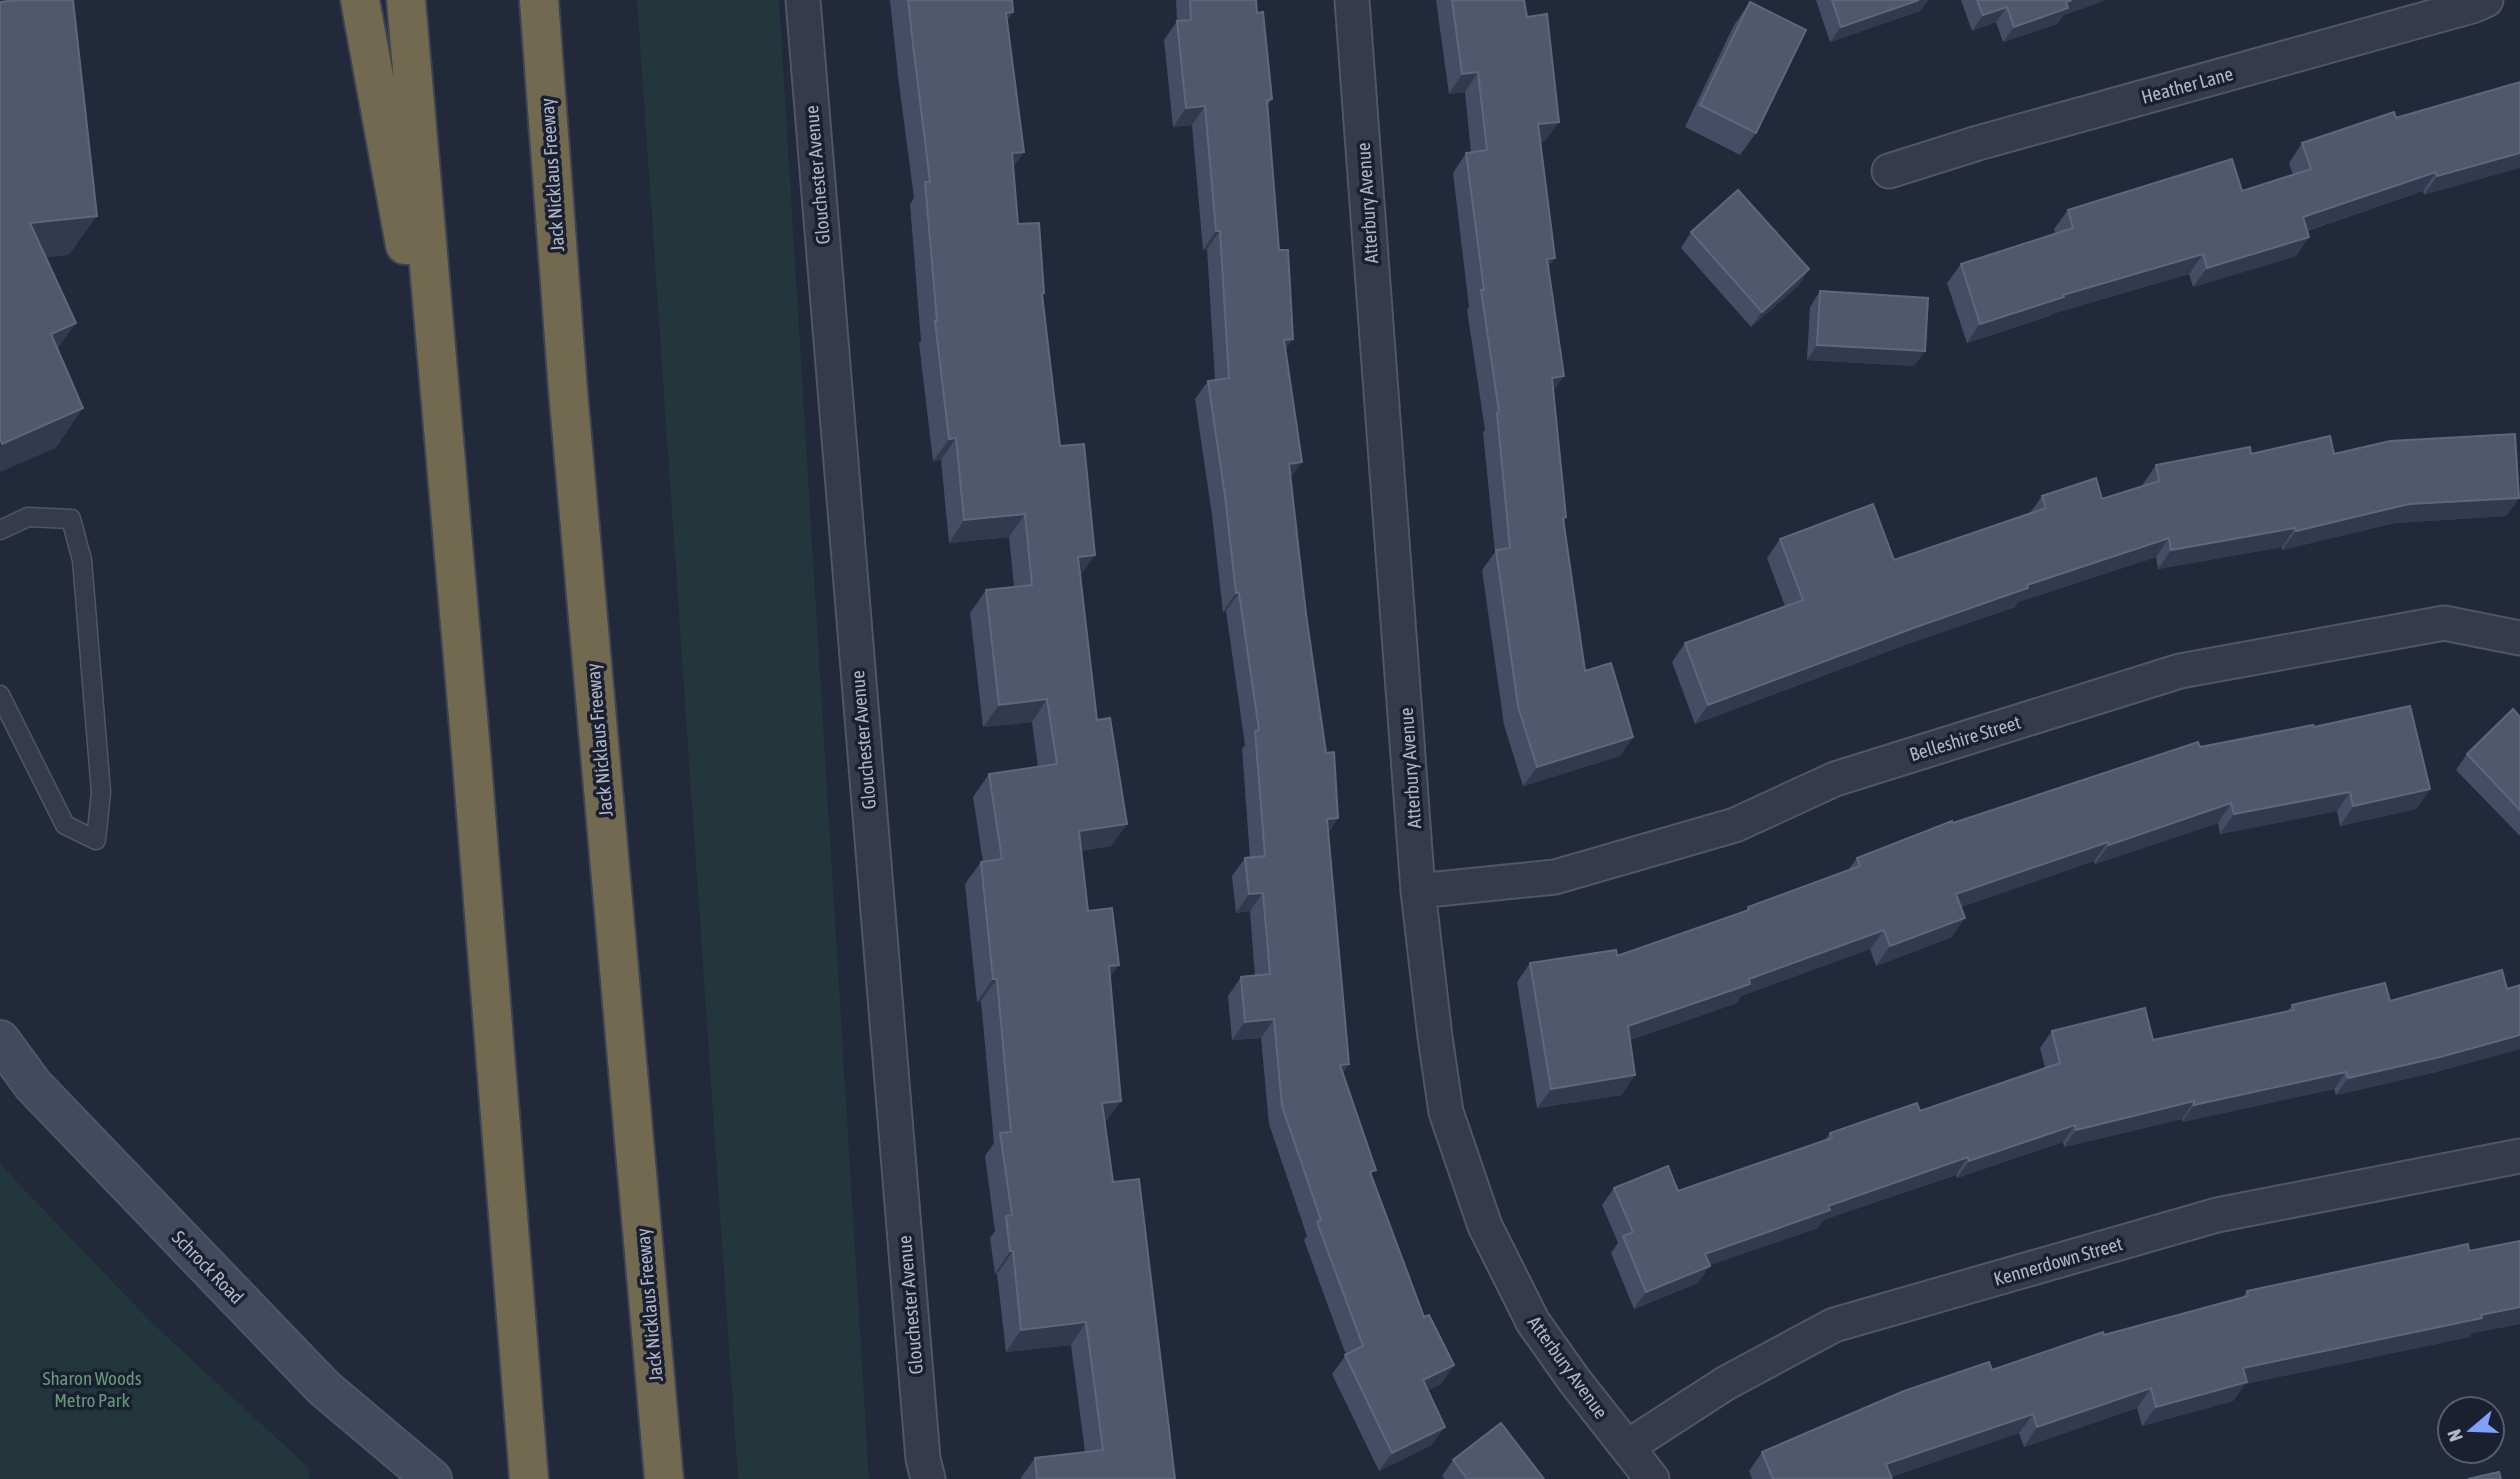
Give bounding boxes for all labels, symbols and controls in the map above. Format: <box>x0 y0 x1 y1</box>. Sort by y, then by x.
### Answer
street label: Heather Lane <box>2139 62 2235 108</box>
street label: Jack Nicklaus Freeway <box>536 97 568 253</box>
street label: Glouchester Avenue <box>800 105 834 245</box>
street label: Atterbury Avenue <box>1352 142 1382 264</box>
street label: Jack Nicklaus Freeway <box>581 662 617 818</box>
street label: Glouchester Avenue <box>846 670 880 810</box>
street label: Atterbury Avenue <box>1395 707 1425 829</box>
street label: Belleshire Street <box>1907 711 2023 765</box>
street label: Schrock Road <box>168 1226 248 1308</box>
street label: Jack Nicklaus Freeway <box>631 1227 667 1383</box>
street label: Kennerdown Street <box>1991 1232 2125 1290</box>
street label: Glouchester Avenue <box>893 1235 927 1375</box>
street label: Atterbury Avenue <box>1524 1312 1612 1422</box>
park label: Sharon Woods Metro Park <box>42 1367 142 1411</box>
north arrow <box>2436 1395 2506 1465</box>
text: N <box>2443 1427 2467 1444</box>

